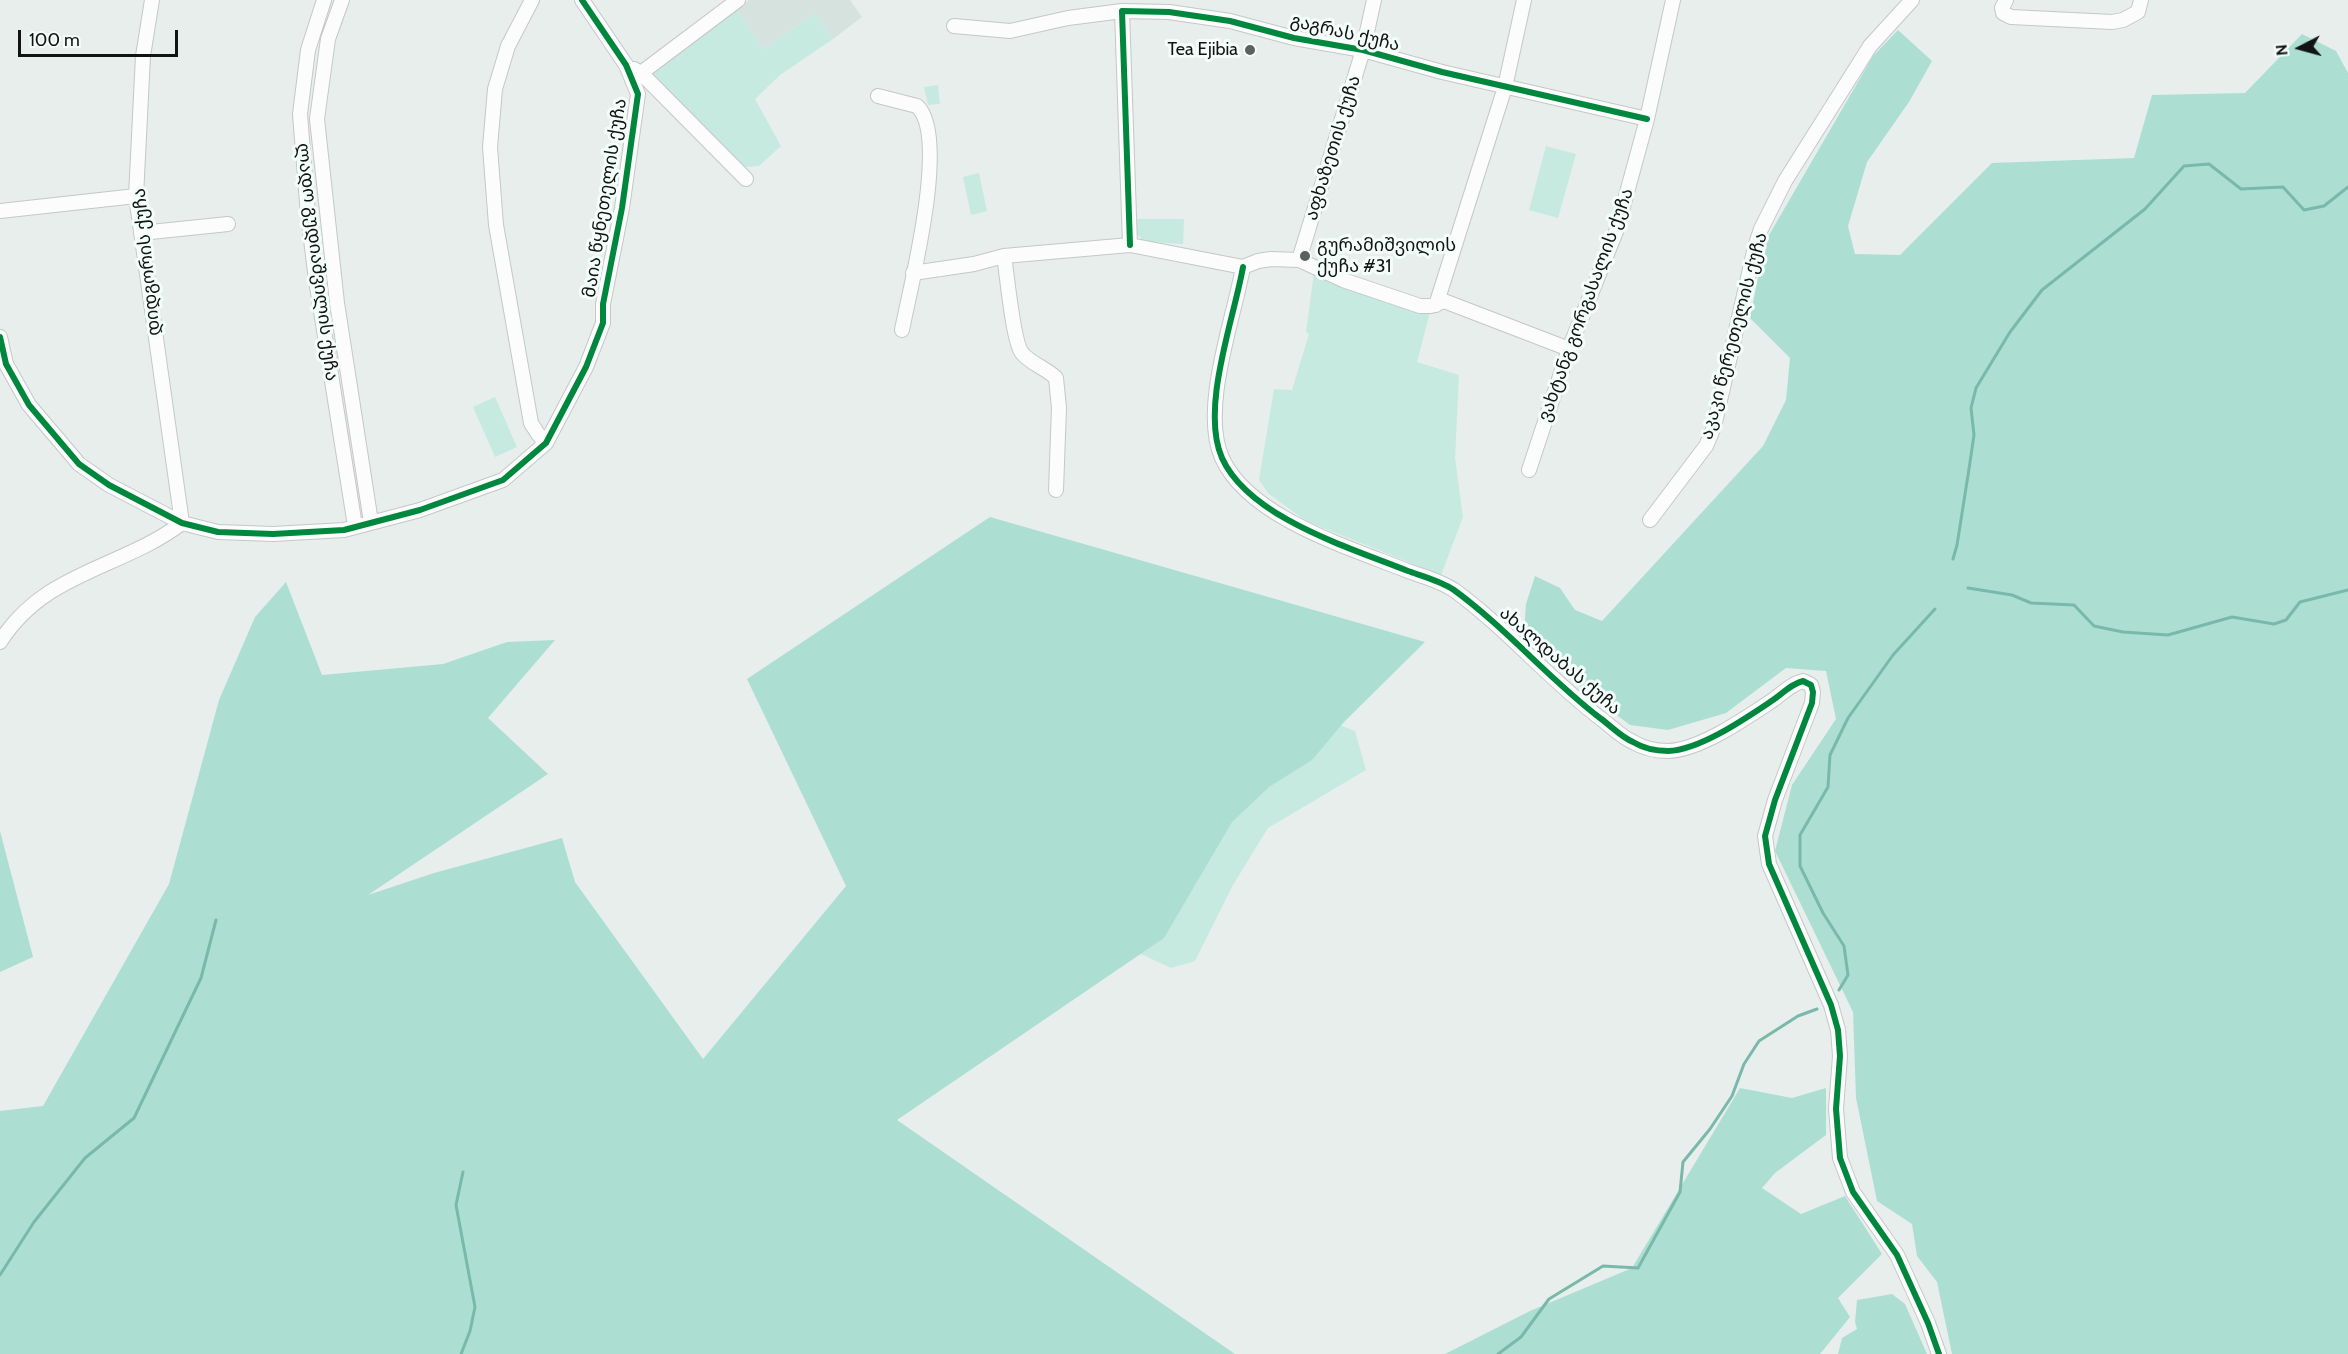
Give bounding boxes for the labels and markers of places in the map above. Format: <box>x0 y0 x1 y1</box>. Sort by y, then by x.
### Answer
place label: Tea Ejibia <box>1167 39 1238 61</box>
marker: Tea Ejibia <box>1243 43 1257 57</box>
place label: გურამიშვილის ქუჩა #31 <box>1317 235 1456 278</box>
marker: გურამიშვილის ქუჩა #31 <box>1298 249 1312 263</box>

